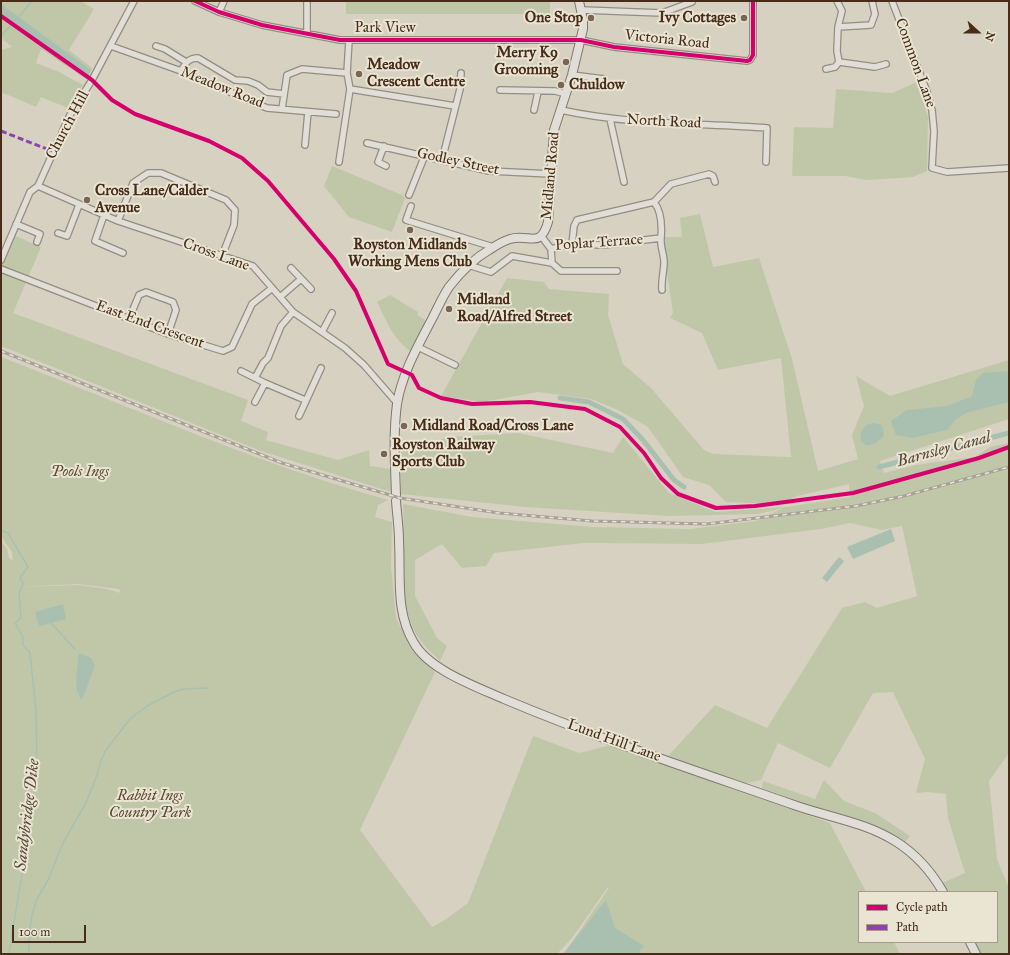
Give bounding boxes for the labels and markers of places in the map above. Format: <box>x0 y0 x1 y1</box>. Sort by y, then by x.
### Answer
place label: One Stop <box>525 9 583 27</box>
place label: Ivy Cottages <box>659 9 736 27</box>
marker: One Stop <box>586 13 596 23</box>
marker: Ivy Cottages <box>739 13 749 23</box>
place label: Merry K9 Grooming <box>494 44 558 79</box>
place label: Meadow Crescent Centre <box>367 56 465 91</box>
marker: Merry K9 Grooming <box>561 57 571 67</box>
marker: Meadow Crescent Centre <box>354 69 364 79</box>
place label: Chuldow <box>569 76 624 94</box>
marker: Chuldow <box>556 80 566 90</box>
place label: Cross Lane/Calder Avenue <box>95 182 208 217</box>
marker: Cross Lane/Calder Avenue <box>82 195 92 205</box>
marker: Royston Midlands Working Mens Club <box>405 225 415 235</box>
place label: Royston Midlands Working Mens Club <box>348 236 472 271</box>
place label: Midland Road/Alfred Street <box>457 291 572 326</box>
marker: Midland Road/Alfred Street <box>444 304 454 314</box>
place label: Midland Road/Cross Lane <box>412 417 574 435</box>
marker: Midland Road/Cross Lane <box>399 421 409 431</box>
place label: Royston Railway Sports Club <box>392 436 495 471</box>
marker: Royston Railway Sports Club <box>379 449 389 459</box>

